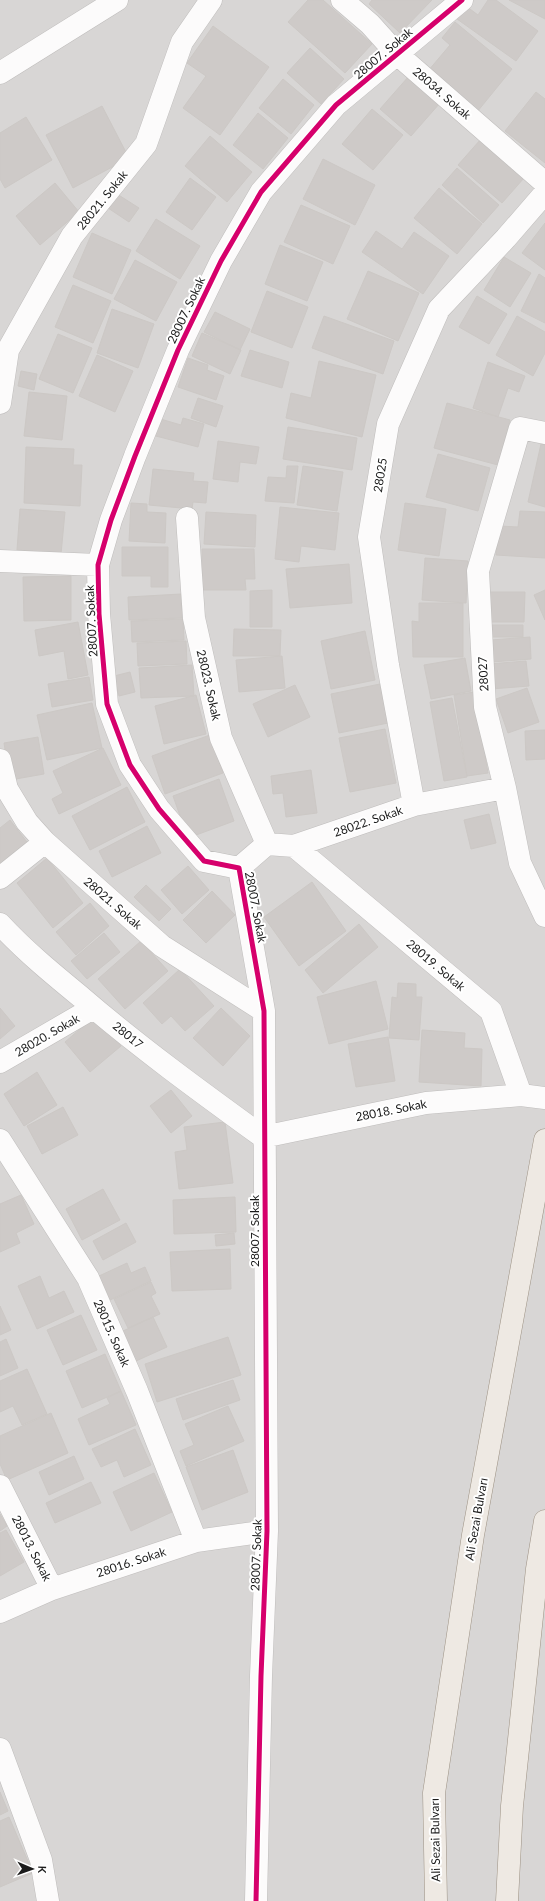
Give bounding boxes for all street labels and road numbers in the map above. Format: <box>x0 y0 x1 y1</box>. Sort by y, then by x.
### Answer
street label: 28007. Sokak <box>351 23 416 82</box>
street label: 28034. Sokak <box>410 64 475 123</box>
street label: 28021. Sokak <box>73 167 131 233</box>
street label: 28007. Sokak <box>164 273 208 346</box>
street label: 28025 <box>370 457 390 493</box>
street label: 28007. Sokak <box>82 584 100 657</box>
street label: 28023. Sokak <box>194 648 225 723</box>
street label: 28027 <box>475 656 491 692</box>
street label: 28022. Sokak <box>331 802 405 840</box>
street label: 28007. Sokak <box>242 870 270 945</box>
street label: 28021. Sokak <box>81 874 146 933</box>
street label: 28019. Sokak <box>404 936 469 995</box>
street label: 28020. Sokak <box>12 1010 83 1060</box>
street label: 28017 <box>110 1018 146 1052</box>
street label: 28018. Sokak <box>354 1096 429 1124</box>
street label: 28007. Sokak <box>247 1194 262 1267</box>
street label: 28015. Sokak <box>90 1297 134 1370</box>
street label: Ali Sezai Bulvarı <box>461 1477 491 1561</box>
street label: 28013. Sokak <box>9 1512 55 1584</box>
street label: 28007. Sokak <box>247 1518 265 1591</box>
street label: 28016. Sokak <box>94 1543 168 1580</box>
street label: Ali Sezai Bulvarı <box>427 1798 443 1882</box>

